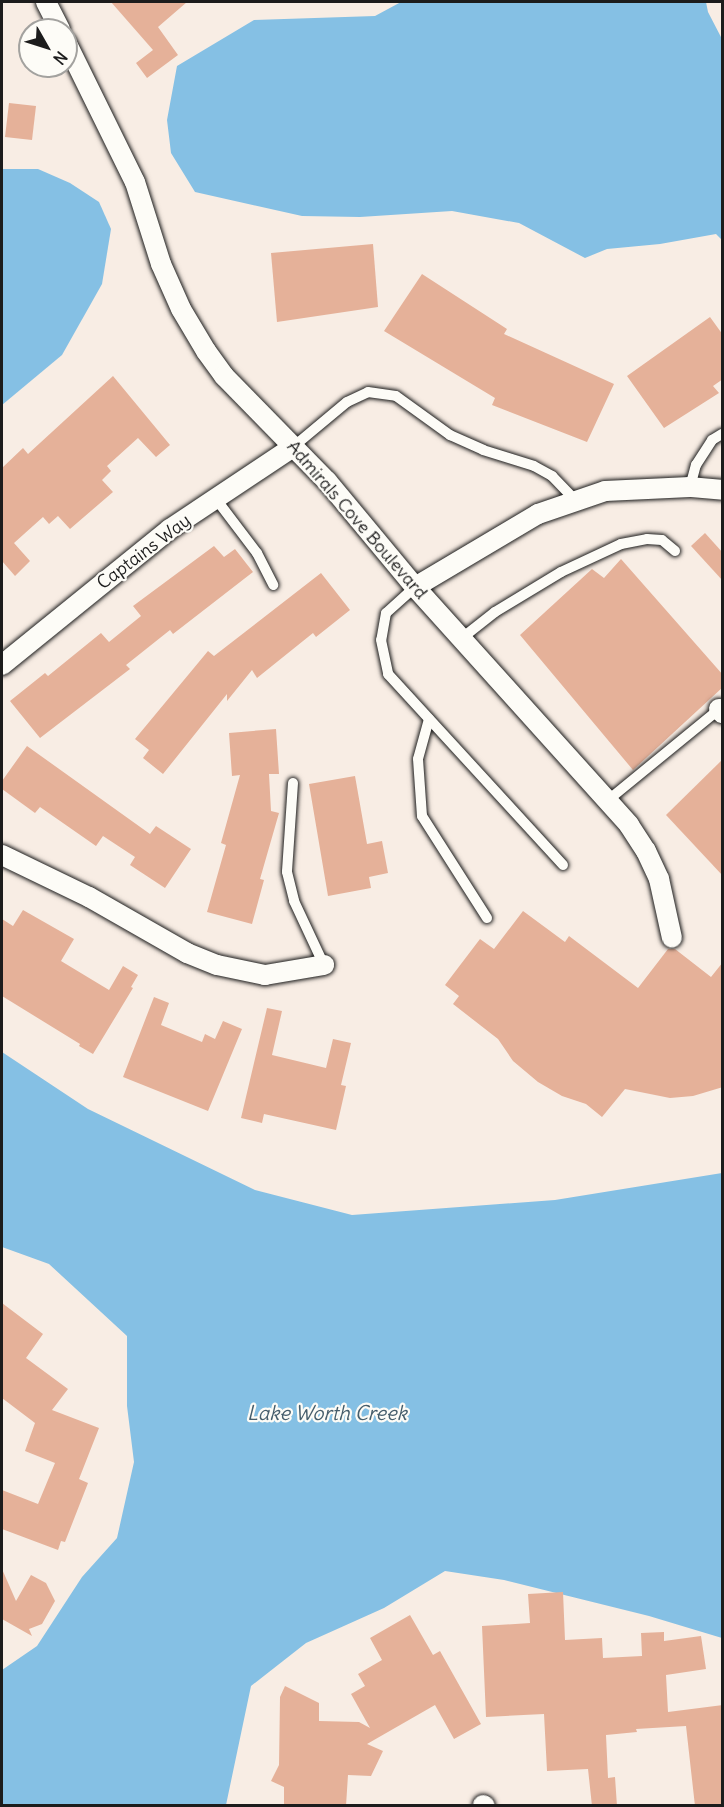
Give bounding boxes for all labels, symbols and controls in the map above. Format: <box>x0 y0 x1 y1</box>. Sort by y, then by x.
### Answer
north arrow <box>18 18 78 78</box>
text: N <box>49 47 72 69</box>
street label: Admirals Cove Boulevard <box>282 436 432 604</box>
street label: Captains Way <box>93 510 195 594</box>
water label: Lake Worth Creek <box>247 1400 407 1424</box>

